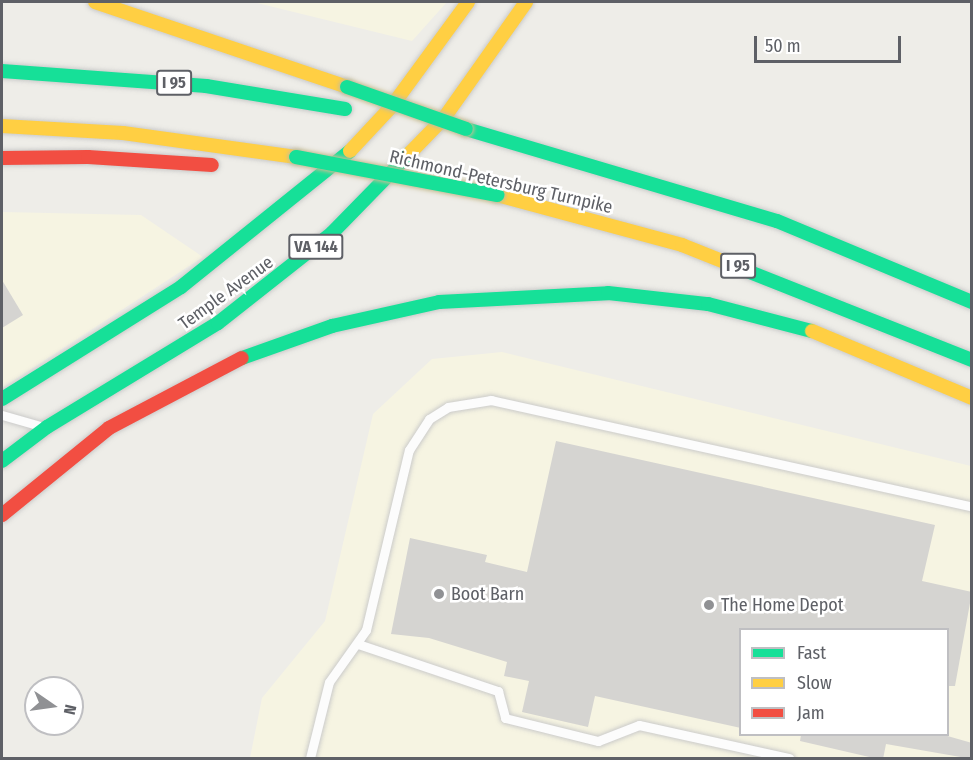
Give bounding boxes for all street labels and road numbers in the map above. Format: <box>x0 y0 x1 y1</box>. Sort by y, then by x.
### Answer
road number: I 95 <box>156 70 192 96</box>
street label: Richmond-Petersburg Turnpike <box>387 146 615 218</box>
road number: VA 144 <box>288 234 344 260</box>
street label: Temple Avenue <box>175 251 277 335</box>
road number: I 95 <box>720 253 756 279</box>

